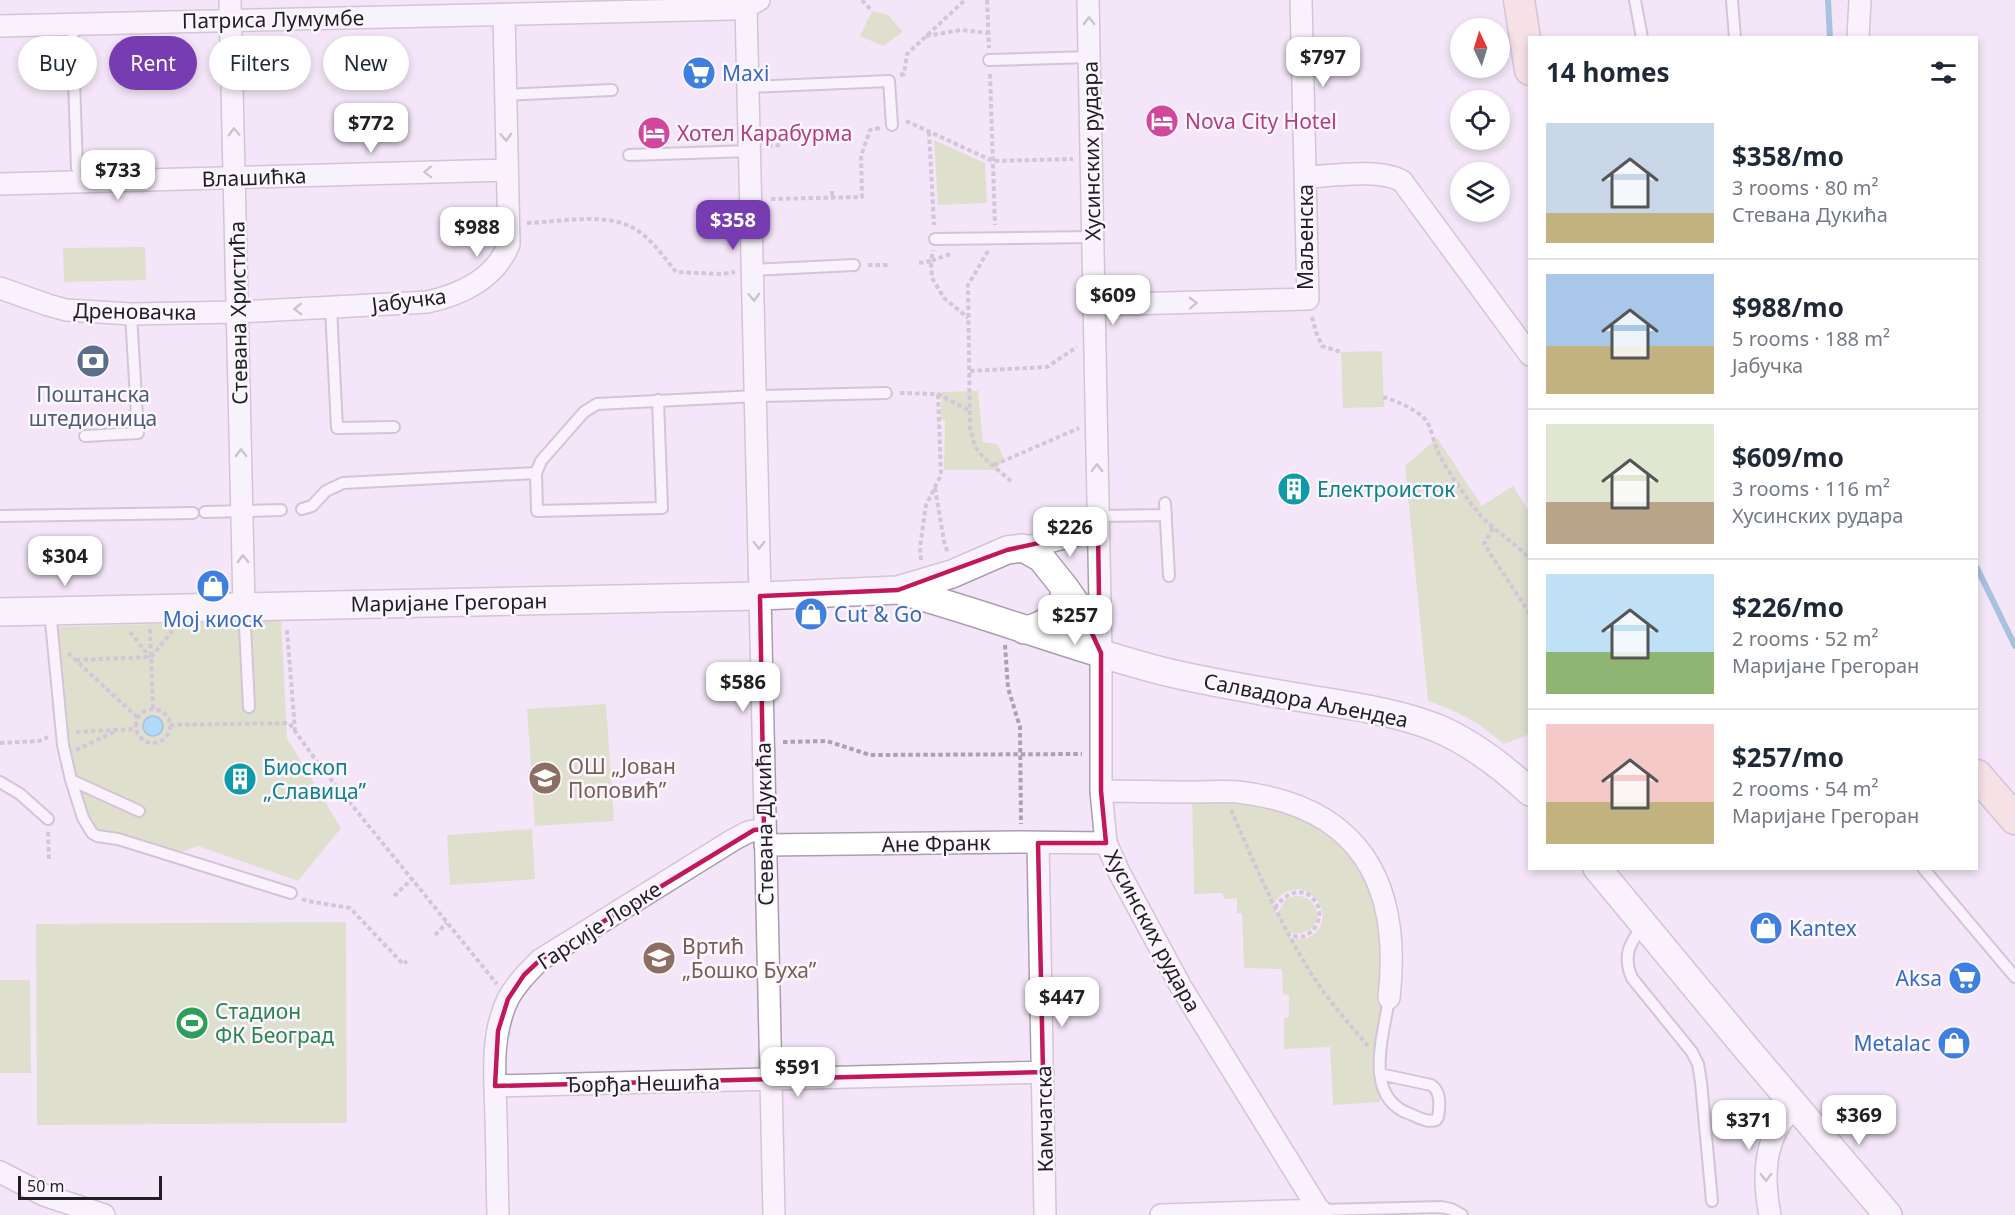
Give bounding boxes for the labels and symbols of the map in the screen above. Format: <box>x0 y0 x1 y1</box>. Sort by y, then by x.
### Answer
street label: Патриса Лумумбе <box>182 3 364 35</box>
one-way arrow <box>1082 17 1095 26</box>
north arrow <box>1450 18 1510 78</box>
pin: $797 <box>1287 37 1359 88</box>
supermarket icon: Maxi <box>681 55 717 91</box>
place label: Maxi <box>722 59 769 87</box>
street label: Хусинских рудара <box>1075 61 1107 241</box>
pin: $772 <box>335 103 407 154</box>
hotel icon: Nova City Hotel <box>1144 103 1180 139</box>
place label: Nova City Hotel <box>1185 107 1337 135</box>
hotel icon: Хотел Карабурма <box>636 115 672 151</box>
place label: Хотел Карабурма <box>677 119 852 147</box>
one-way arrow <box>228 127 240 136</box>
one-way arrow <box>500 132 513 141</box>
pin: $733 <box>82 150 154 201</box>
street label: Влашићка <box>201 161 307 193</box>
one-way arrow <box>423 166 432 178</box>
street label: Маљенска <box>1291 184 1319 290</box>
pin: $358 <box>697 200 769 251</box>
pin: $988 <box>441 207 513 258</box>
street label: Стевана Христића <box>222 221 254 405</box>
pin: $609 <box>1077 275 1149 326</box>
street label: Јабучка <box>368 282 448 319</box>
one-way arrow <box>748 292 761 301</box>
street label: Дреновачка <box>73 296 197 326</box>
one-way arrow <box>1189 296 1198 309</box>
one-way arrow <box>293 303 302 316</box>
bank icon: Поштанска штедионица <box>75 343 111 379</box>
place label: Поштанска штедионица <box>29 380 157 432</box>
one-way arrow <box>235 448 248 457</box>
one-way arrow <box>1090 464 1103 473</box>
building icon: Електроисток <box>1276 471 1312 507</box>
place label: Електроисток <box>1317 475 1455 503</box>
pin: $226 <box>1034 507 1106 558</box>
pin: $304 <box>29 536 101 587</box>
one-way arrow <box>753 540 766 549</box>
one-way arrow <box>237 554 250 563</box>
shop icon: Мој киоск <box>195 568 231 604</box>
street label: Маријане Грегоран <box>350 586 548 618</box>
pin: $257 <box>1039 595 1111 646</box>
shop icon: Cut & Go <box>793 596 829 632</box>
place label: Cut & Go <box>834 600 922 628</box>
place label: Мој киоск <box>163 605 263 633</box>
pin: $586 <box>707 662 779 713</box>
street label: Салвадора Аљендеа <box>1201 666 1411 734</box>
street label: Стевана Дукића <box>749 742 779 906</box>
place label: ОШ „Јован Поповић” <box>568 752 676 804</box>
place label: Биоскоп „Славица” <box>263 753 366 805</box>
school or university icon: ОШ „Јован Поповић” <box>527 760 563 796</box>
building icon: Биоскоп „Славица” <box>222 761 258 797</box>
street label: Ане Франк <box>881 828 991 858</box>
street label: Хусинских рудара <box>1098 845 1208 1017</box>
street label: Гарсије Лорке <box>532 874 666 976</box>
shop icon: Kantex <box>1748 910 1784 946</box>
place label: Kantex <box>1789 914 1857 942</box>
place label: Вртић „Бошко Буха” <box>682 932 817 984</box>
school or university icon: Вртић „Бошко Буха” <box>641 940 677 976</box>
supermarket icon: Aksa <box>1947 960 1983 996</box>
place label: Aksa <box>1896 964 1942 992</box>
pin: $447 <box>1026 977 1098 1028</box>
place label: Стадион ФК Београд <box>215 997 334 1049</box>
sports icon: Стадион ФК Београд <box>174 1005 210 1041</box>
shop icon: Metalac <box>1936 1025 1972 1061</box>
place label: Metalac <box>1853 1029 1931 1057</box>
pin: $591 <box>762 1047 834 1098</box>
street label: Камчатска <box>1029 1065 1059 1173</box>
street label: Ђорђа Нешића <box>566 1068 720 1098</box>
pin: $369 <box>1823 1095 1895 1146</box>
pin: $371 <box>1713 1100 1785 1151</box>
scale bar <box>18 1173 162 1200</box>
one-way arrow <box>1760 1173 1772 1182</box>

